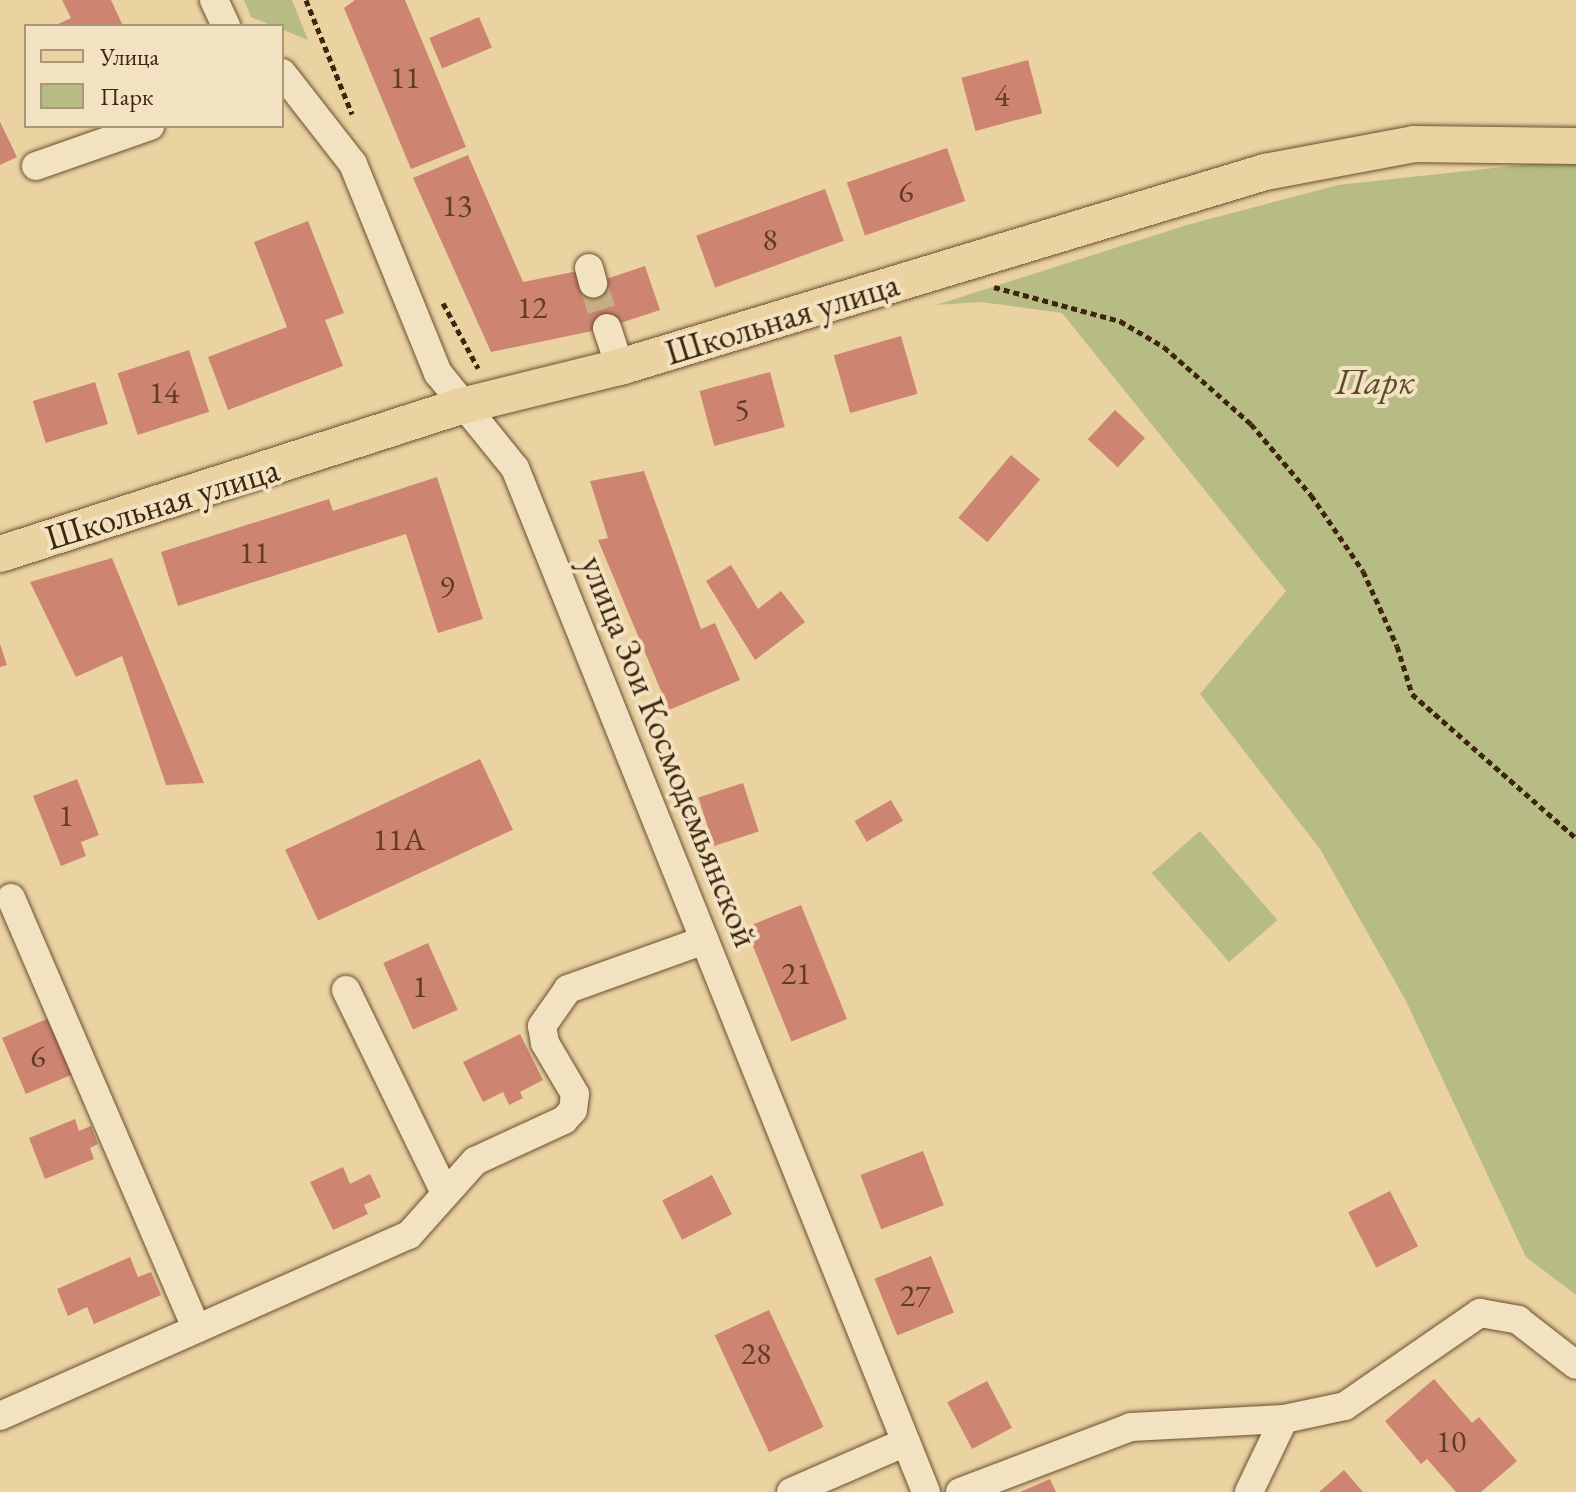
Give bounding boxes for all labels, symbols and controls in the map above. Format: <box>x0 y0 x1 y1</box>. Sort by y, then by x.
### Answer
legend <box>24 24 284 128</box>
text: Улица <box>100 41 159 72</box>
house number: 11 <box>390 58 420 96</box>
house number: 4 <box>994 76 1010 114</box>
text: Парк <box>100 81 153 112</box>
house number: 6 <box>898 172 914 210</box>
house number: 13 <box>442 186 472 224</box>
house number: 8 <box>762 220 778 258</box>
street label: Школьная улица <box>660 262 904 374</box>
house number: 12 <box>517 288 547 326</box>
park label: Парк <box>1335 360 1415 404</box>
house number: 14 <box>149 373 179 411</box>
house number: 5 <box>734 390 750 428</box>
street label: Школьная улица <box>40 447 284 559</box>
house number: 11 <box>239 533 269 571</box>
street label: улица Зои Космодемьянской <box>572 549 768 953</box>
house number: 9 <box>439 567 455 605</box>
house number: 1 <box>58 796 74 834</box>
house number: 11А <box>373 820 425 858</box>
house number: 21 <box>781 954 811 992</box>
house number: 1 <box>412 967 428 1005</box>
house number: 6 <box>30 1037 46 1075</box>
house number: 27 <box>900 1276 930 1314</box>
house number: 28 <box>741 1334 771 1372</box>
house number: 10 <box>1436 1422 1466 1460</box>

